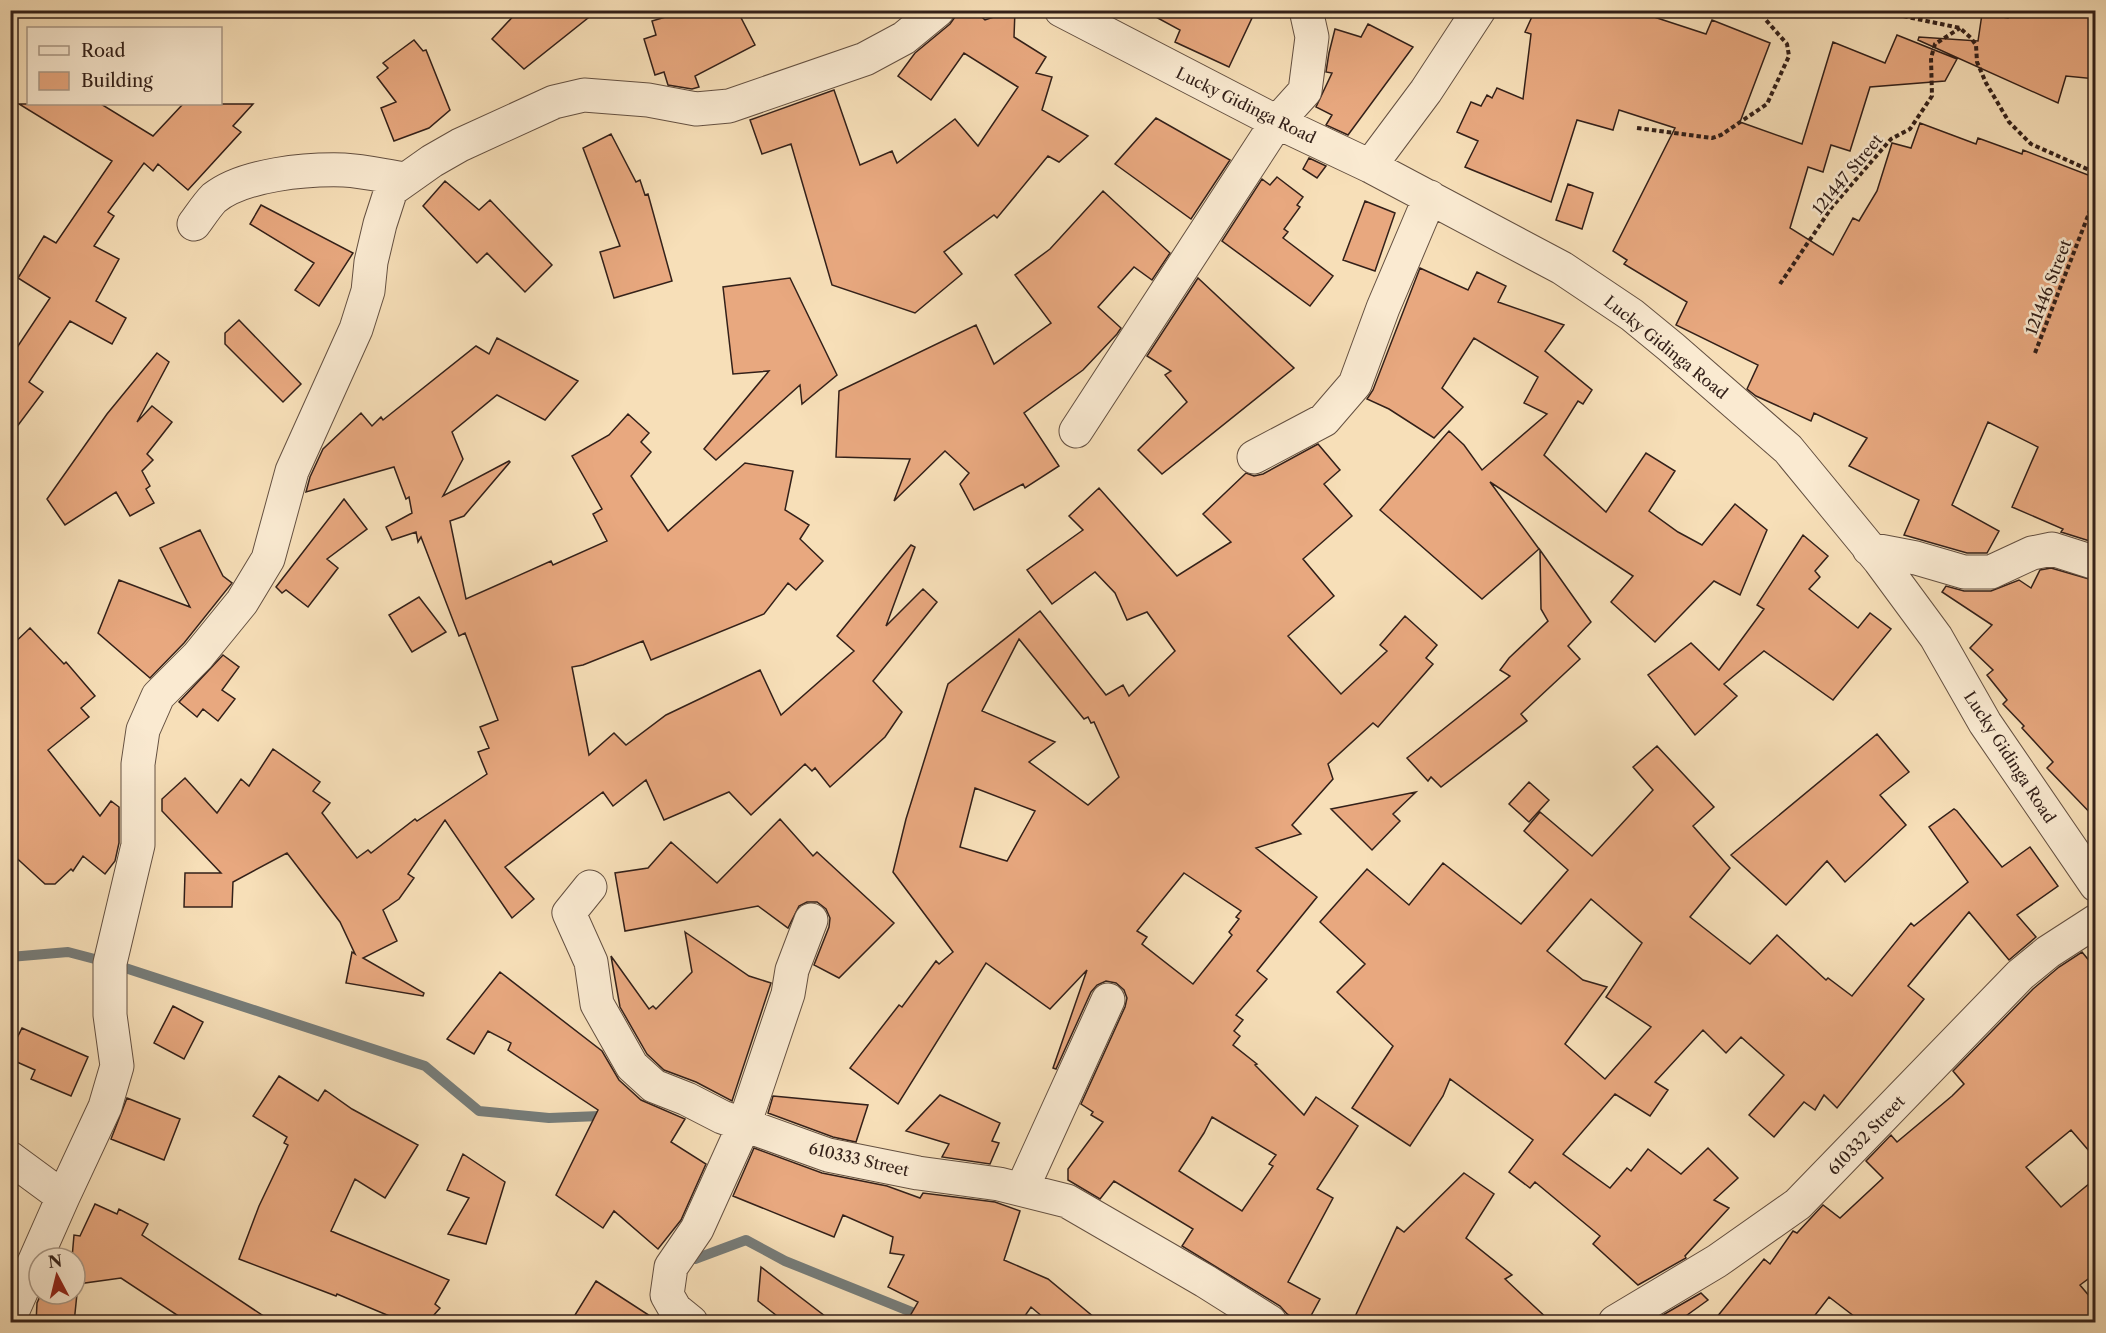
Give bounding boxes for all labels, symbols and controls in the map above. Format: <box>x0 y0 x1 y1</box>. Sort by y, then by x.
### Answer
legend <box>27 27 222 105</box>
text: Road <box>81 40 126 62</box>
street label: Lucky Gidinga Road <box>1173 62 1319 148</box>
text: Building <box>81 70 153 92</box>
street label: 121447 Street <box>1808 130 1887 218</box>
street label: 121446 Street <box>2021 236 2075 337</box>
street label: Lucky Gidinga Road <box>1600 291 1732 403</box>
street label: Lucky Gidinga Road <box>1960 687 2060 827</box>
street label: 610332 Street <box>1823 1091 1909 1179</box>
street label: 610333 Street <box>807 1138 911 1180</box>
north arrow <box>27 1246 87 1306</box>
text: N <box>47 1250 63 1272</box>

